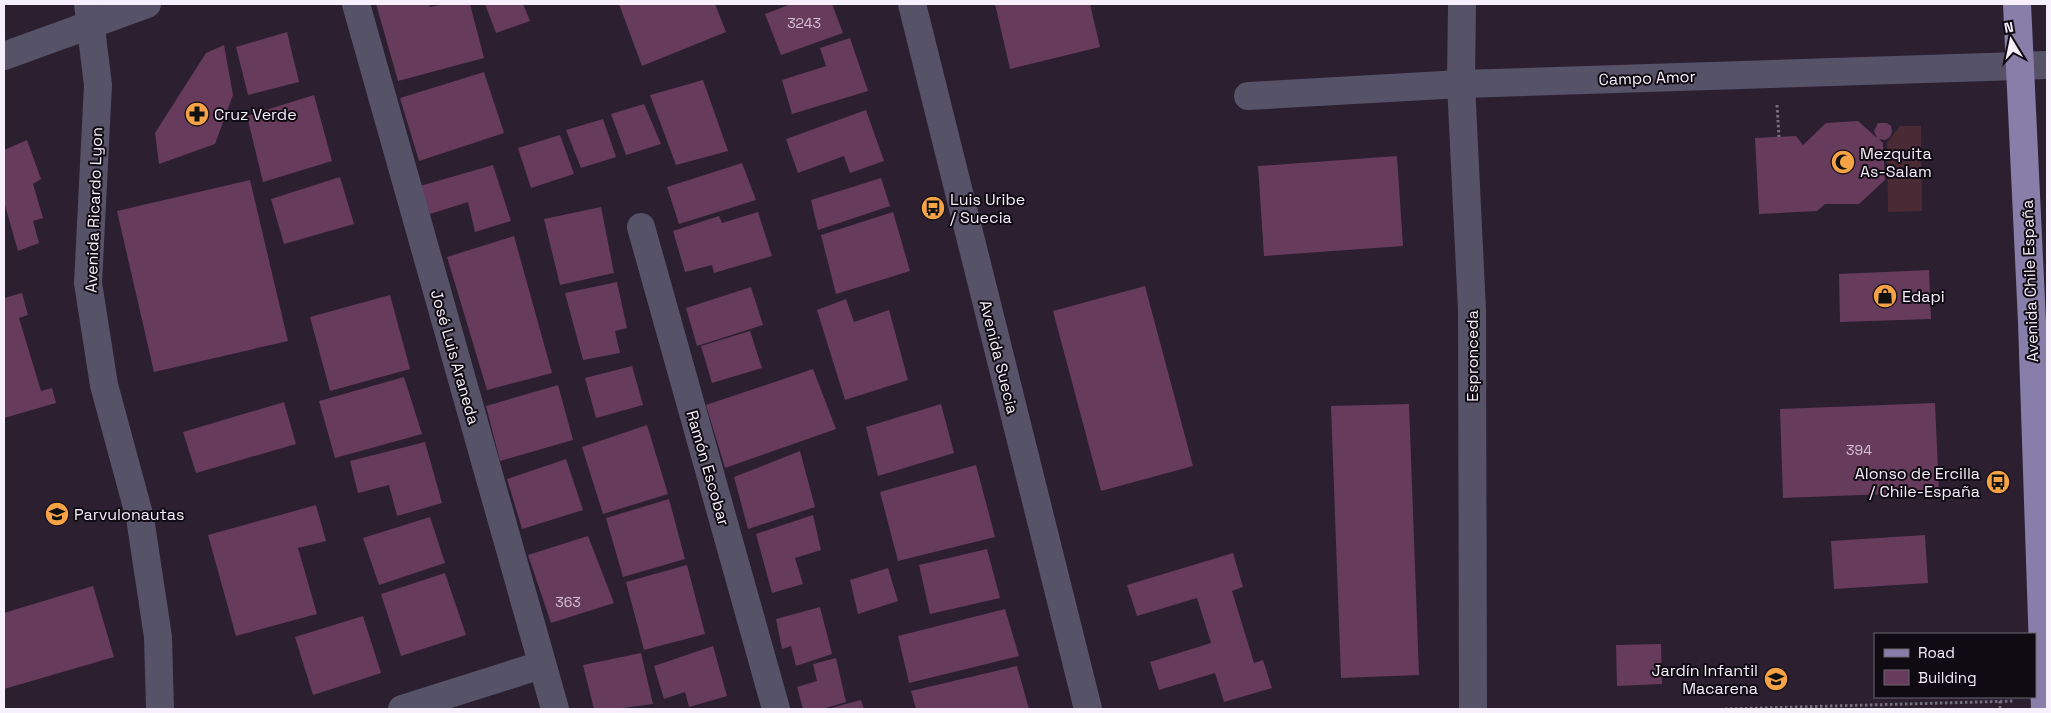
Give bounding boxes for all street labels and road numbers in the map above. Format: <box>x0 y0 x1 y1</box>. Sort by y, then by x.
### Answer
street label: Campo Amor <box>1598 66 1696 90</box>
street label: Avenida Ricardo Lyon <box>81 127 107 293</box>
street label: Avenida Chile España <box>2017 199 2043 363</box>
street label: José Luis Araneda <box>426 287 484 427</box>
street label: Avenida Suecia <box>975 298 1023 416</box>
street label: Espronceda <box>1462 310 1483 402</box>
street label: Ramón Escobar <box>681 408 735 528</box>

